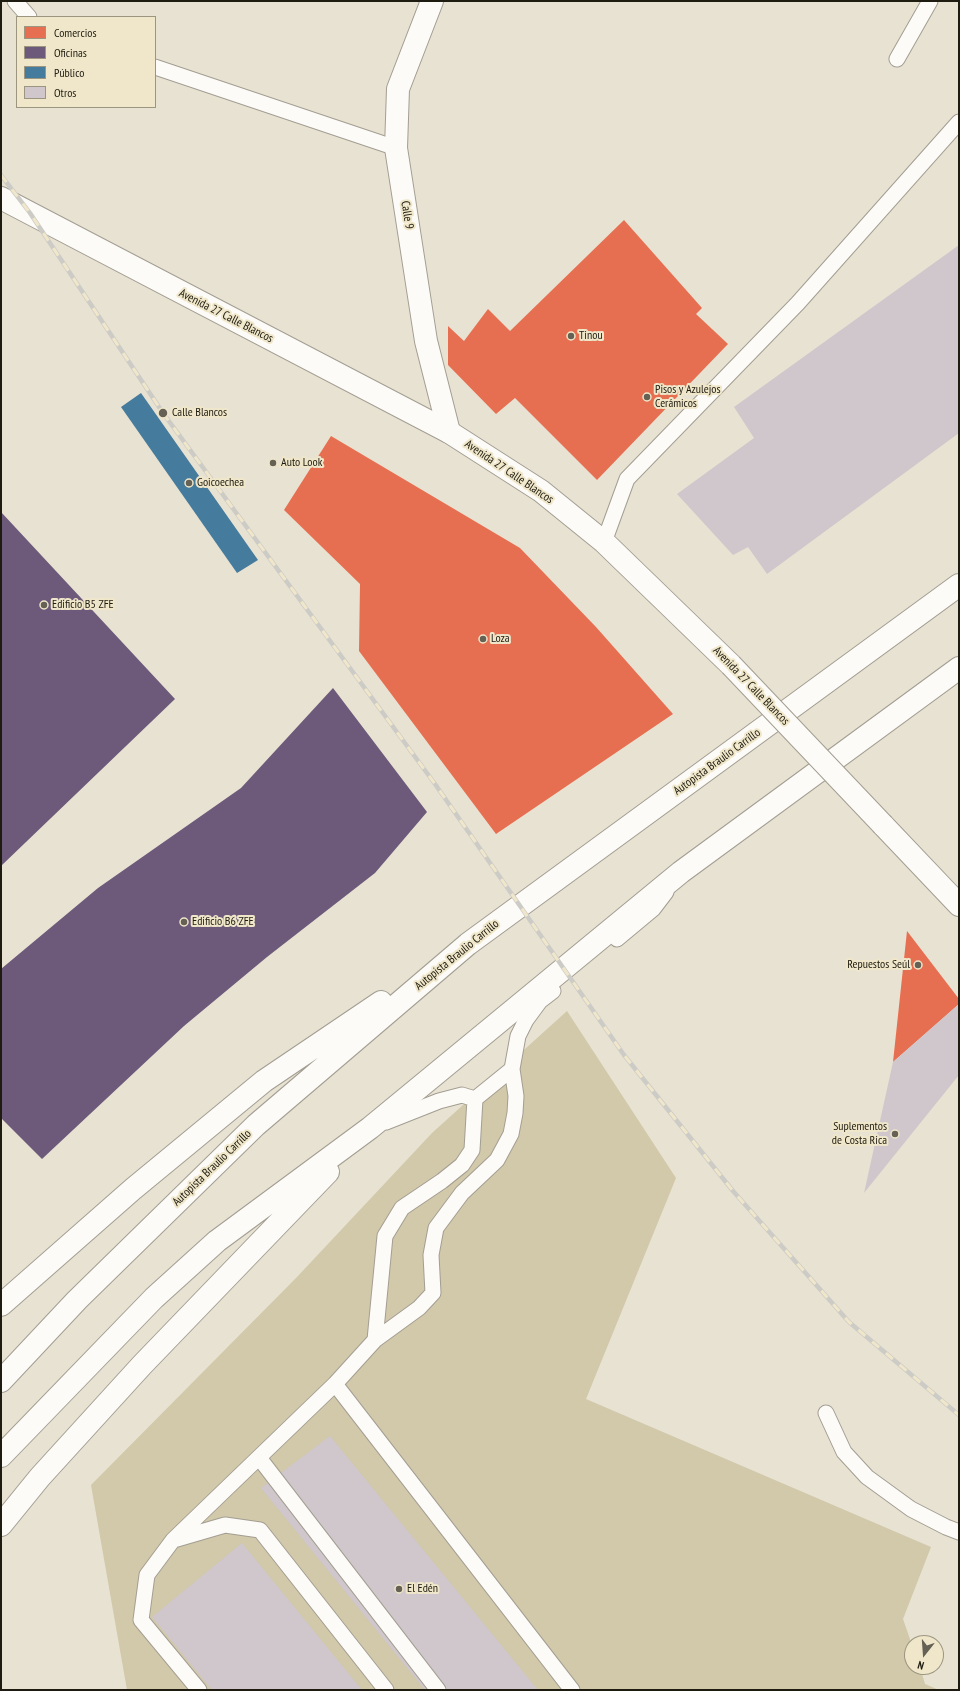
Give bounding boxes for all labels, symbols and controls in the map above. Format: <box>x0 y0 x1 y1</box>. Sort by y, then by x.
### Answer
legend <box>16 16 156 108</box>
text: Comercios <box>54 25 97 40</box>
text: Oficinas <box>54 45 87 60</box>
text: Público <box>54 65 84 80</box>
text: Otros <box>54 85 76 100</box>
street label: Calle 9 <box>398 200 416 230</box>
street label: Avenida 27 Calle Blancos <box>177 286 275 346</box>
place label: Tinou <box>579 329 603 343</box>
marker: Tinou <box>566 331 576 341</box>
place label: Pisos y Azulejos Cerámicos <box>655 383 720 411</box>
marker: Pisos y Azulejos Cerámicos <box>642 392 652 402</box>
place label: Calle Blancos <box>172 406 227 420</box>
marker: Calle Blancos <box>157 407 169 419</box>
street label: Avenida 27 Calle Blancos <box>462 437 556 507</box>
place label: Auto Look <box>281 456 322 470</box>
marker: Auto Look <box>268 458 278 468</box>
place label: Goicoechea <box>197 476 244 490</box>
marker: Goicoechea <box>184 478 194 488</box>
place label: Edificio B5 ZFE <box>52 598 114 612</box>
marker: Edificio B5 ZFE <box>39 600 49 610</box>
place label: Loza <box>491 632 510 646</box>
marker: Loza <box>478 634 488 644</box>
street label: Avenida 27 Calle Blancos <box>710 644 792 728</box>
street label: Autopista Braulio Carrillo <box>671 726 763 798</box>
place label: Edificio B6 ZFE <box>192 915 254 929</box>
marker: Edificio B6 ZFE <box>179 917 189 927</box>
street label: Autopista Braulio Carrillo <box>412 917 502 993</box>
place label: Repuestos Seúl <box>847 958 910 972</box>
marker: Repuestos Seúl <box>913 960 923 970</box>
place label: Suplementos de Costa Rica <box>832 1120 887 1148</box>
street label: Autopista Braulio Carrillo <box>170 1127 254 1209</box>
marker: Suplementos de Costa Rica <box>890 1129 900 1139</box>
place label: El Edén <box>407 1582 438 1596</box>
marker: El Edén <box>394 1584 404 1594</box>
north arrow <box>904 1635 944 1675</box>
text: N <box>916 1658 926 1673</box>

